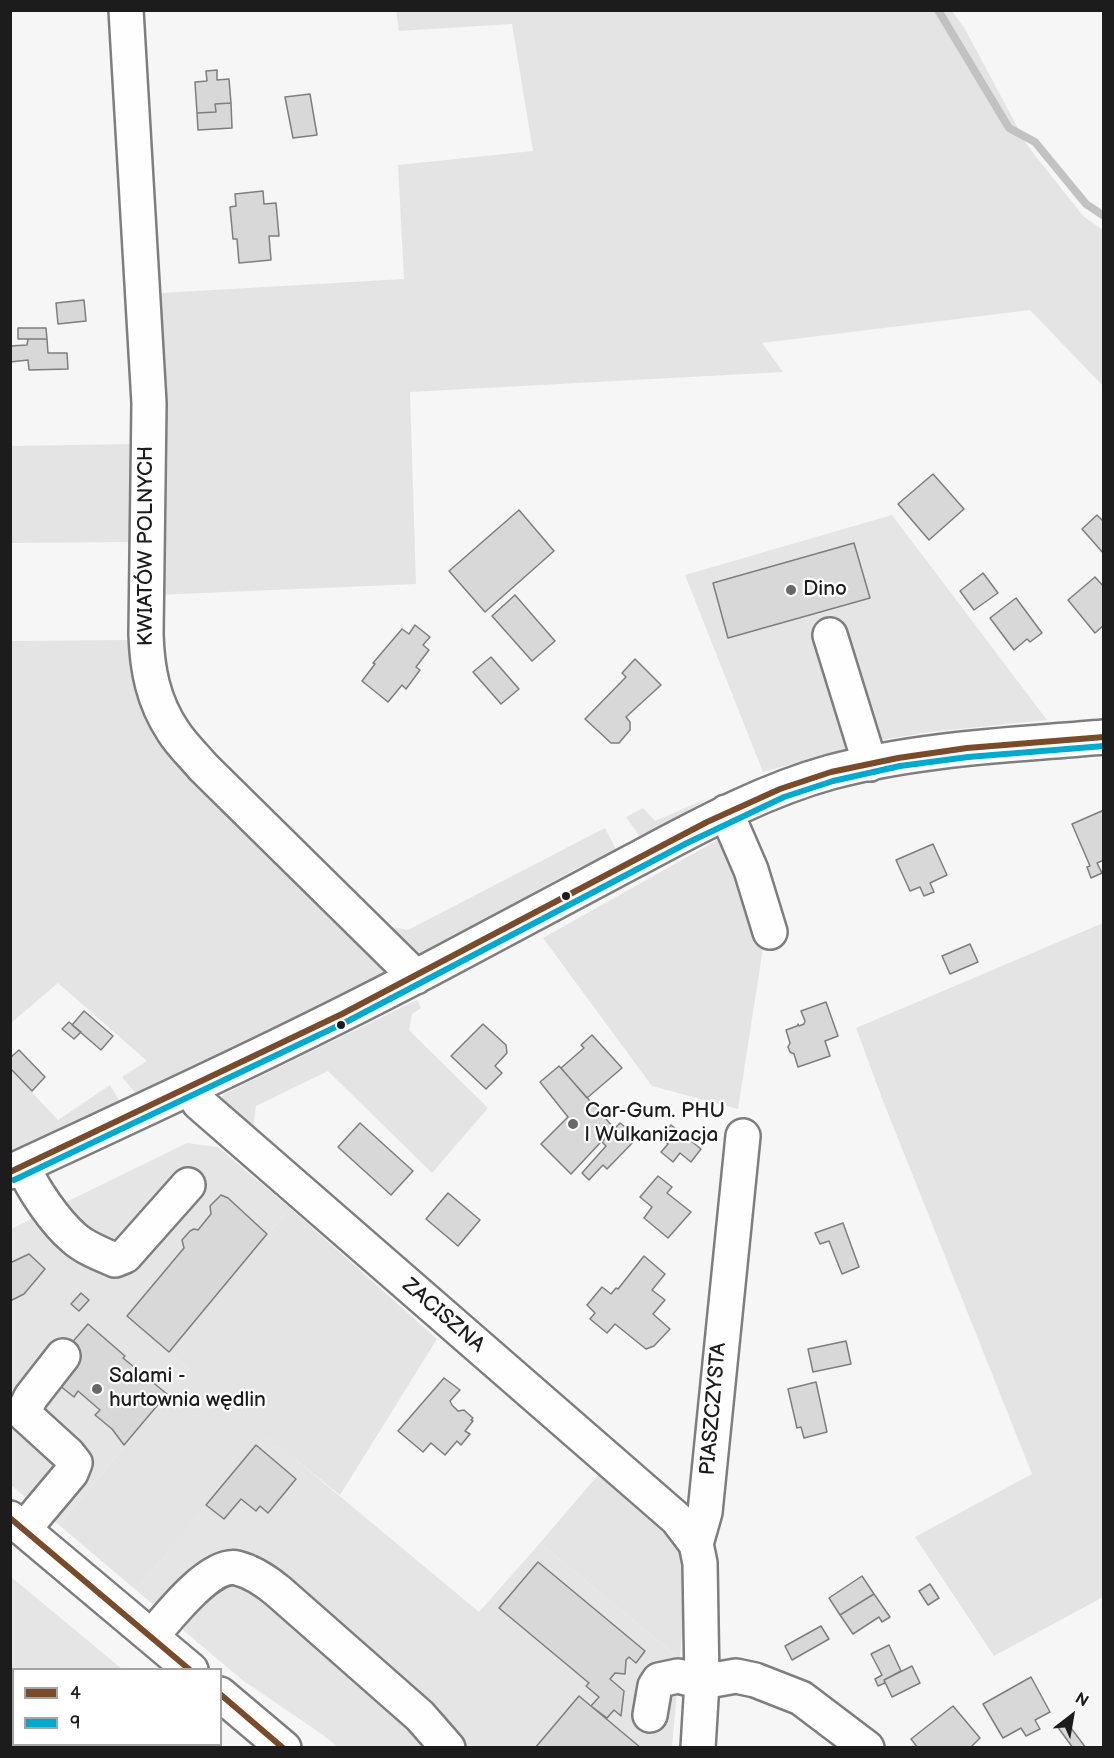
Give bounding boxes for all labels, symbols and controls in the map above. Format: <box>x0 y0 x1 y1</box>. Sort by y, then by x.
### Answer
street label: KWIATÓW POLNYCH <box>134 446 160 646</box>
place label: Dino <box>803 577 847 603</box>
marker: Dino <box>784 583 798 597</box>
unlabelled marker <box>560 890 572 902</box>
unlabelled marker <box>335 1019 347 1031</box>
place label: Car-Gum. PHU | Wulkanizacja <box>585 1099 725 1149</box>
marker: Car-Gum. PHU | Wulkanizacja <box>566 1117 580 1131</box>
street label: ZACISZNA <box>397 1273 489 1359</box>
street label: PIASZCZYSTA <box>696 1342 732 1476</box>
place label: Salami - hurtownia wędlin <box>109 1364 266 1414</box>
marker: Salami - hurtownia wędlin <box>90 1382 104 1396</box>
legend <box>12 1668 222 1746</box>
text: 4 <box>70 1683 81 1704</box>
north arrow <box>1042 1686 1102 1746</box>
text: N <box>1071 1689 1092 1711</box>
text: 9 <box>70 1713 80 1734</box>

